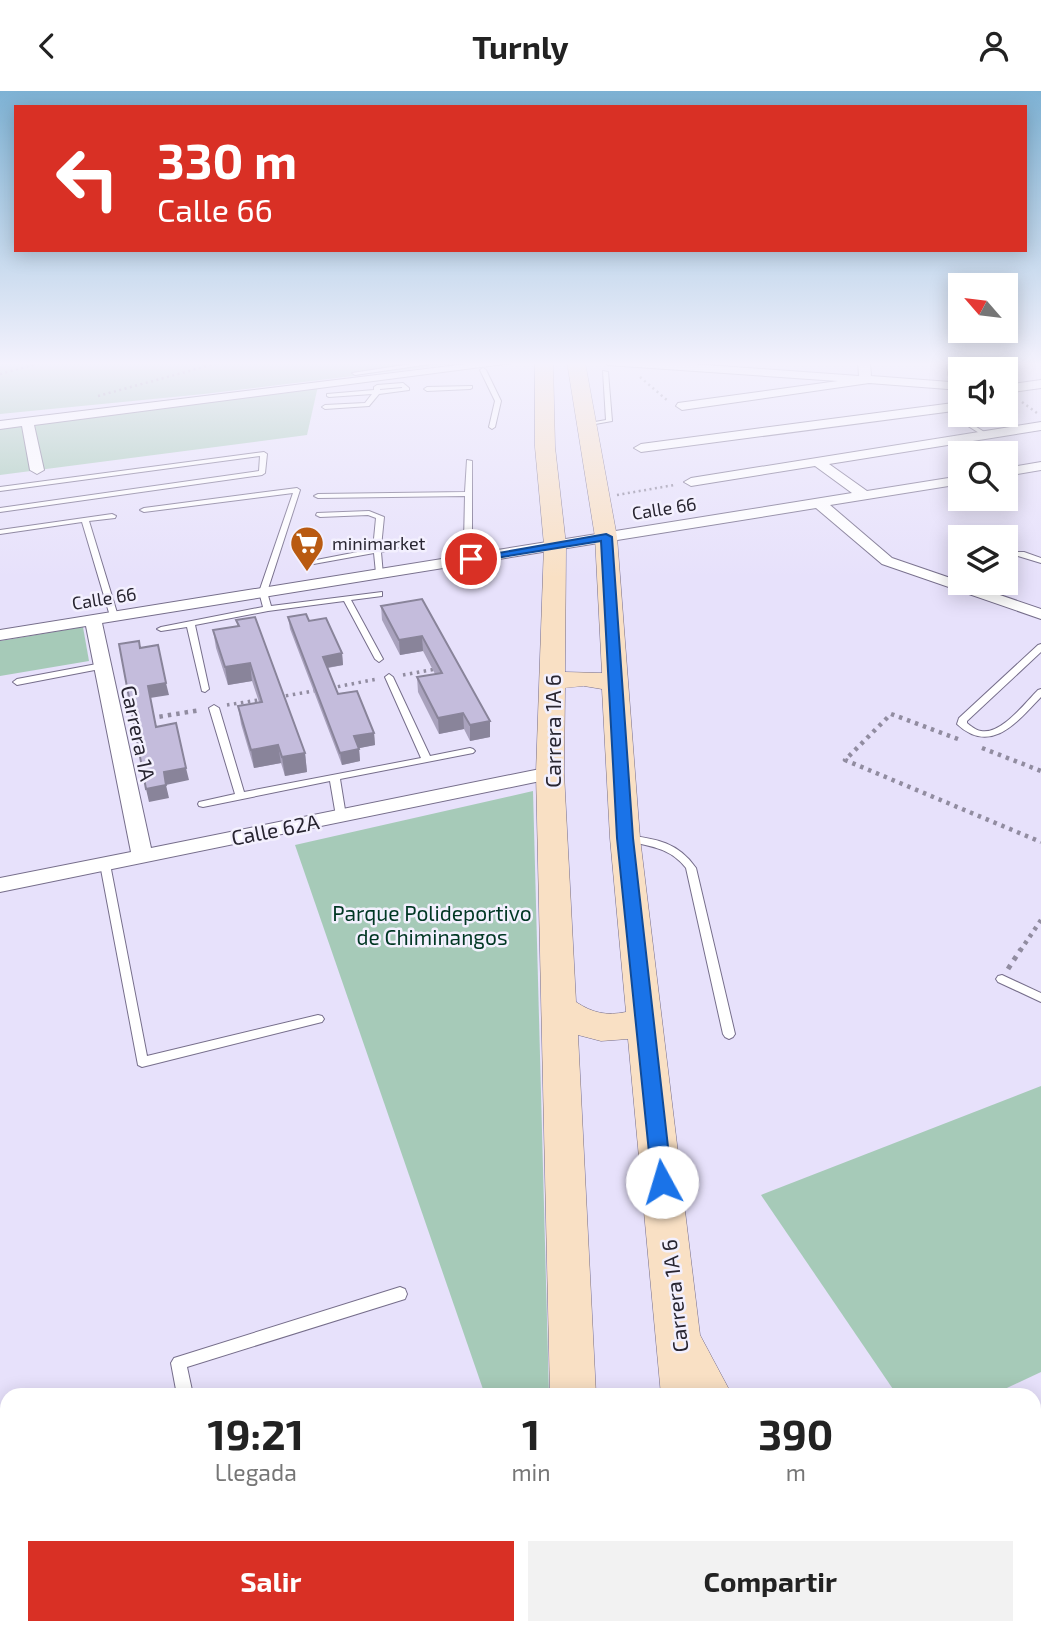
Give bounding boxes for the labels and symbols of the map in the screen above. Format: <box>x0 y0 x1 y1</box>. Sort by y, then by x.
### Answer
north arrow <box>948 273 1018 343</box>
street label: Calle 66 <box>630 492 698 524</box>
supermarket icon: minimarket <box>288 524 326 573</box>
pin <box>441 529 501 589</box>
place label: minimarket <box>332 532 426 554</box>
street label: Calle 66 <box>70 582 138 614</box>
street label: Carrera 1A 6 <box>540 674 565 788</box>
street label: Carrera 1A <box>117 683 161 783</box>
street label: Calle 62A <box>229 808 321 850</box>
park label: Parque Polideportivo de Chiminangos <box>332 900 532 949</box>
position arrow <box>625 1145 699 1219</box>
street label: Carrera 1A 6 <box>656 1238 692 1354</box>

